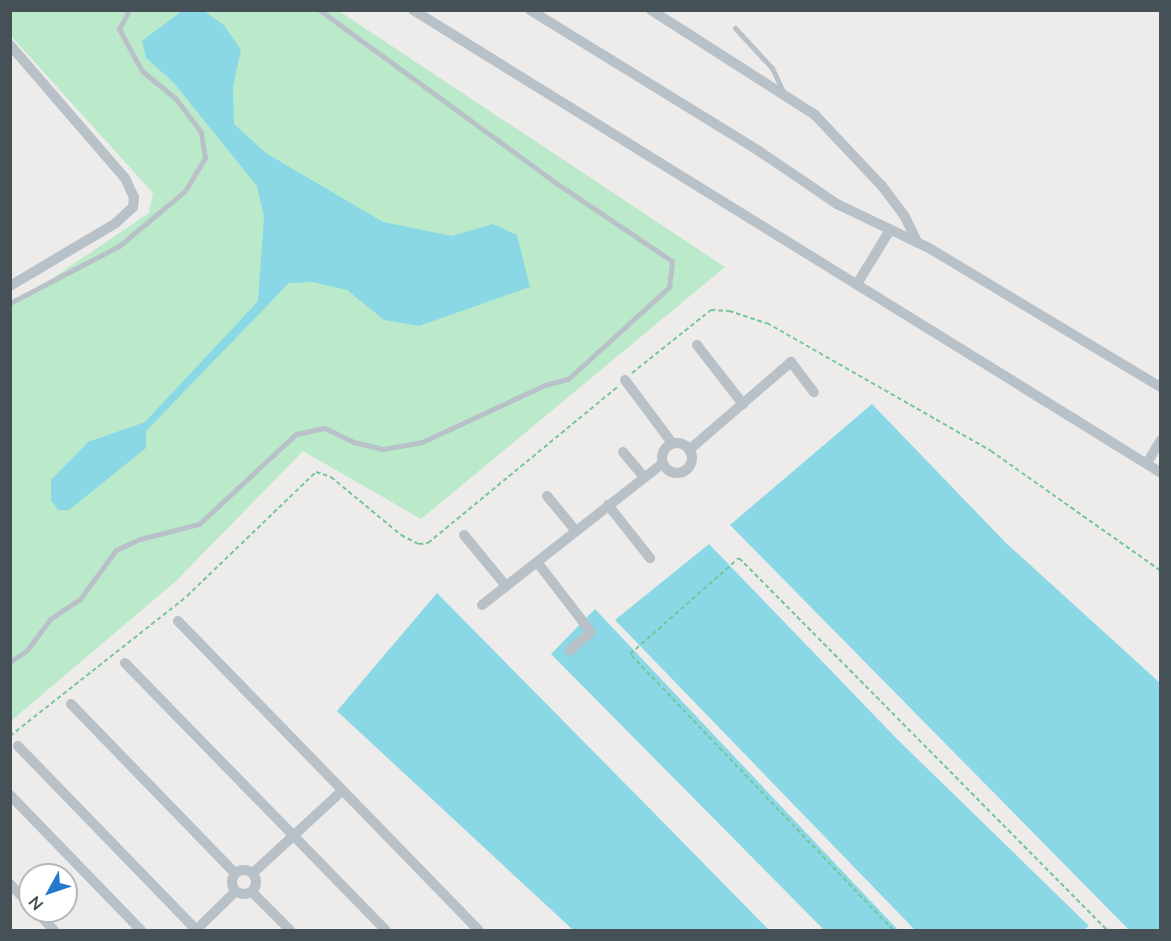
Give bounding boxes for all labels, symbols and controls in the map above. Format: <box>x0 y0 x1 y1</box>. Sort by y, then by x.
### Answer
north arrow <box>18 863 78 923</box>
text: N <box>24 893 47 914</box>

